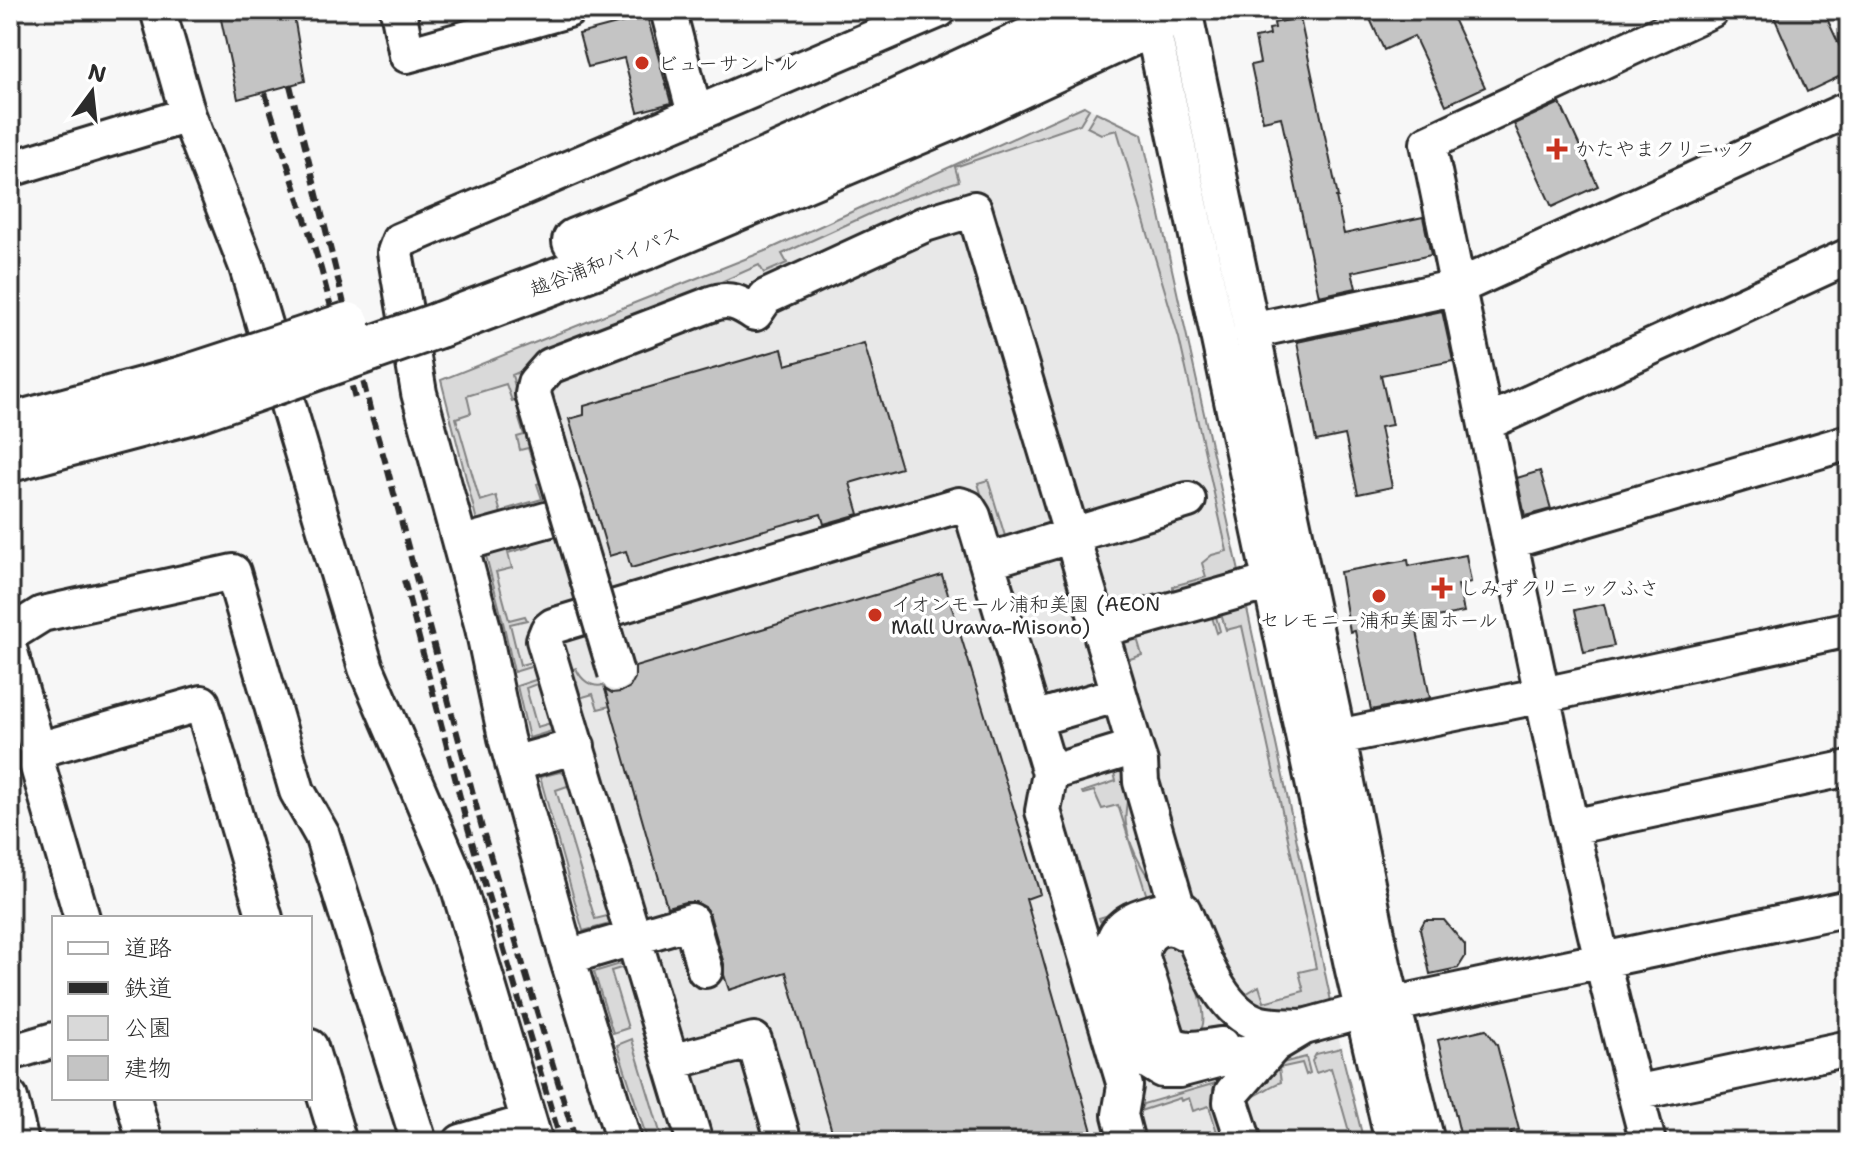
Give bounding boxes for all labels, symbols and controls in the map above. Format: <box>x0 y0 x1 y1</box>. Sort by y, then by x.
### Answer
place label: ビューサントル <box>658 50 799 76</box>
north arrow <box>52 52 132 132</box>
marker: ビューサントル <box>633 54 651 72</box>
text: N <box>85 57 109 89</box>
place label: かたやまクリニック <box>1575 136 1755 162</box>
marker: かたやまクリニック <box>1546 138 1568 160</box>
street label: 越谷浦和バイパス <box>526 220 684 302</box>
place label: しみずクリニックふさ <box>1460 575 1659 601</box>
marker: しみずクリニックふさ <box>1431 577 1453 599</box>
marker: セレモニー浦和美園ホール <box>1370 587 1388 605</box>
place label: イオンモール浦和美園 (AEON Mall Urawa-Misono) <box>891 591 1160 640</box>
marker: イオンモール浦和美園 (AEON Mall Urawa-Misono) <box>866 606 884 624</box>
place label: セレモニー浦和美園ホール <box>1260 607 1498 633</box>
legend <box>52 916 312 1100</box>
text: 道路 <box>124 932 172 964</box>
text: 鉄道 <box>124 972 172 1004</box>
text: 公園 <box>124 1012 172 1044</box>
text: 建物 <box>124 1052 172 1084</box>

